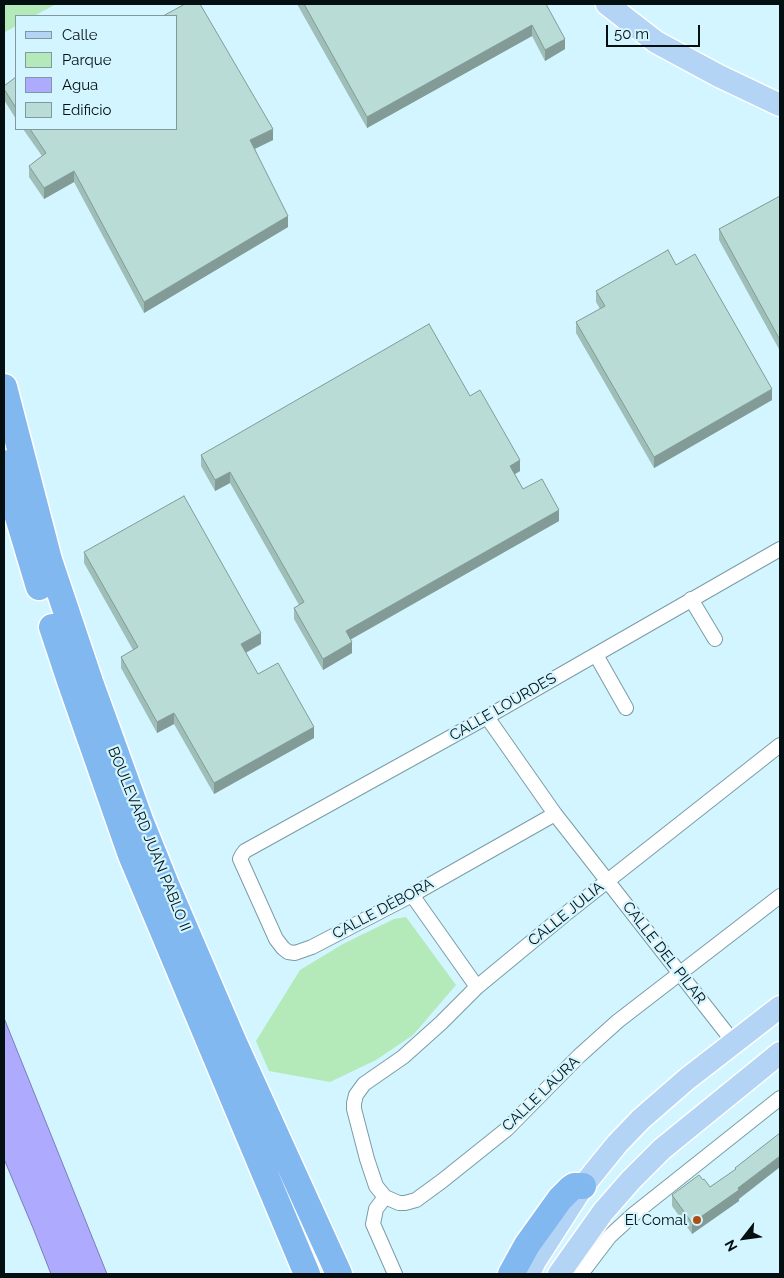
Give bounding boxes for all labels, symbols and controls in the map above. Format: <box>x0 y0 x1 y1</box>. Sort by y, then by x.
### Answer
legend <box>15 15 178 130</box>
scale bar <box>609 15 703 47</box>
text: 50 m <box>614 25 649 43</box>
text: Calle <box>62 26 97 44</box>
text: Parque <box>62 51 111 69</box>
text: Agua <box>62 76 98 94</box>
text: Edificio <box>62 101 112 119</box>
street label: CALLE LOURDES <box>446 669 560 745</box>
street label: BOULEVARD JUAN PABLO II <box>104 744 194 934</box>
street label: CALLE DÉBORA <box>329 875 437 943</box>
street label: CALLE JULIA <box>525 878 607 950</box>
street label: CALLE DEL PILAR <box>618 898 710 1008</box>
street label: CALLE LAURA <box>499 1053 583 1135</box>
place label: El Comal <box>625 1211 687 1229</box>
north arrow <box>719 1213 769 1263</box>
marker: El Comal <box>691 1214 703 1226</box>
text: N <box>721 1237 741 1254</box>

